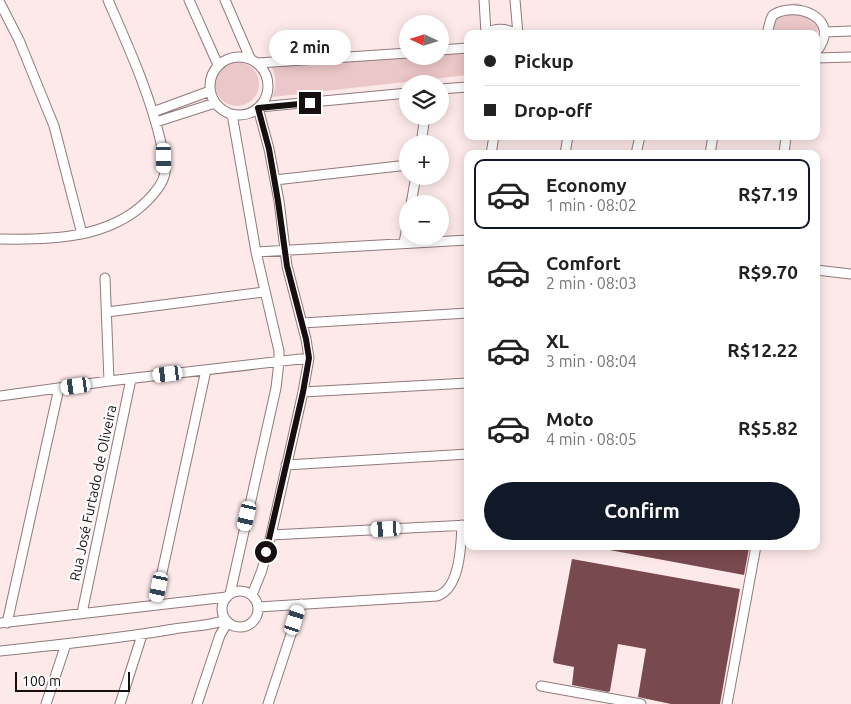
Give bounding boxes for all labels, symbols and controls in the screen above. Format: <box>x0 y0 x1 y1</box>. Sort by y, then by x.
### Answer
north arrow <box>399 15 449 65</box>
map controls <box>399 15 449 245</box>
callout: 2 min <box>269 31 351 66</box>
text: 2 min <box>290 38 330 56</box>
text: Pickup <box>514 50 574 72</box>
button: layers <box>399 75 449 125</box>
route end <box>299 92 321 114</box>
text: Drop-off <box>514 99 592 121</box>
button: + <box>399 135 449 185</box>
car <box>156 143 171 173</box>
icon: car <box>486 172 531 217</box>
text: Economy <box>546 174 627 196</box>
text: R$7.19 <box>738 183 798 205</box>
button: − <box>399 195 449 245</box>
text: 1 min · 08:02 <box>546 196 637 214</box>
icon: car <box>486 250 531 295</box>
text: Comfort <box>546 252 621 274</box>
text: R$9.70 <box>738 261 798 283</box>
text: 2 min · 08:03 <box>546 274 637 292</box>
icon: car <box>486 328 531 373</box>
text: XL <box>546 330 569 352</box>
text: R$12.22 <box>727 339 798 361</box>
text: 3 min · 08:04 <box>546 352 637 370</box>
car <box>152 365 183 383</box>
car <box>60 376 91 396</box>
street label: Rua José Furtado de Oliveira <box>67 404 119 582</box>
icon: car <box>486 406 531 451</box>
text: Moto <box>546 408 594 430</box>
text: R$5.82 <box>738 417 798 439</box>
text: 4 min · 08:05 <box>546 430 637 448</box>
button: Confirm <box>484 482 800 540</box>
car <box>236 500 257 532</box>
car <box>370 521 401 537</box>
route start <box>255 541 277 563</box>
car <box>148 571 169 603</box>
car <box>283 603 306 637</box>
scale bar <box>15 669 130 692</box>
text: 100 m <box>22 673 61 689</box>

